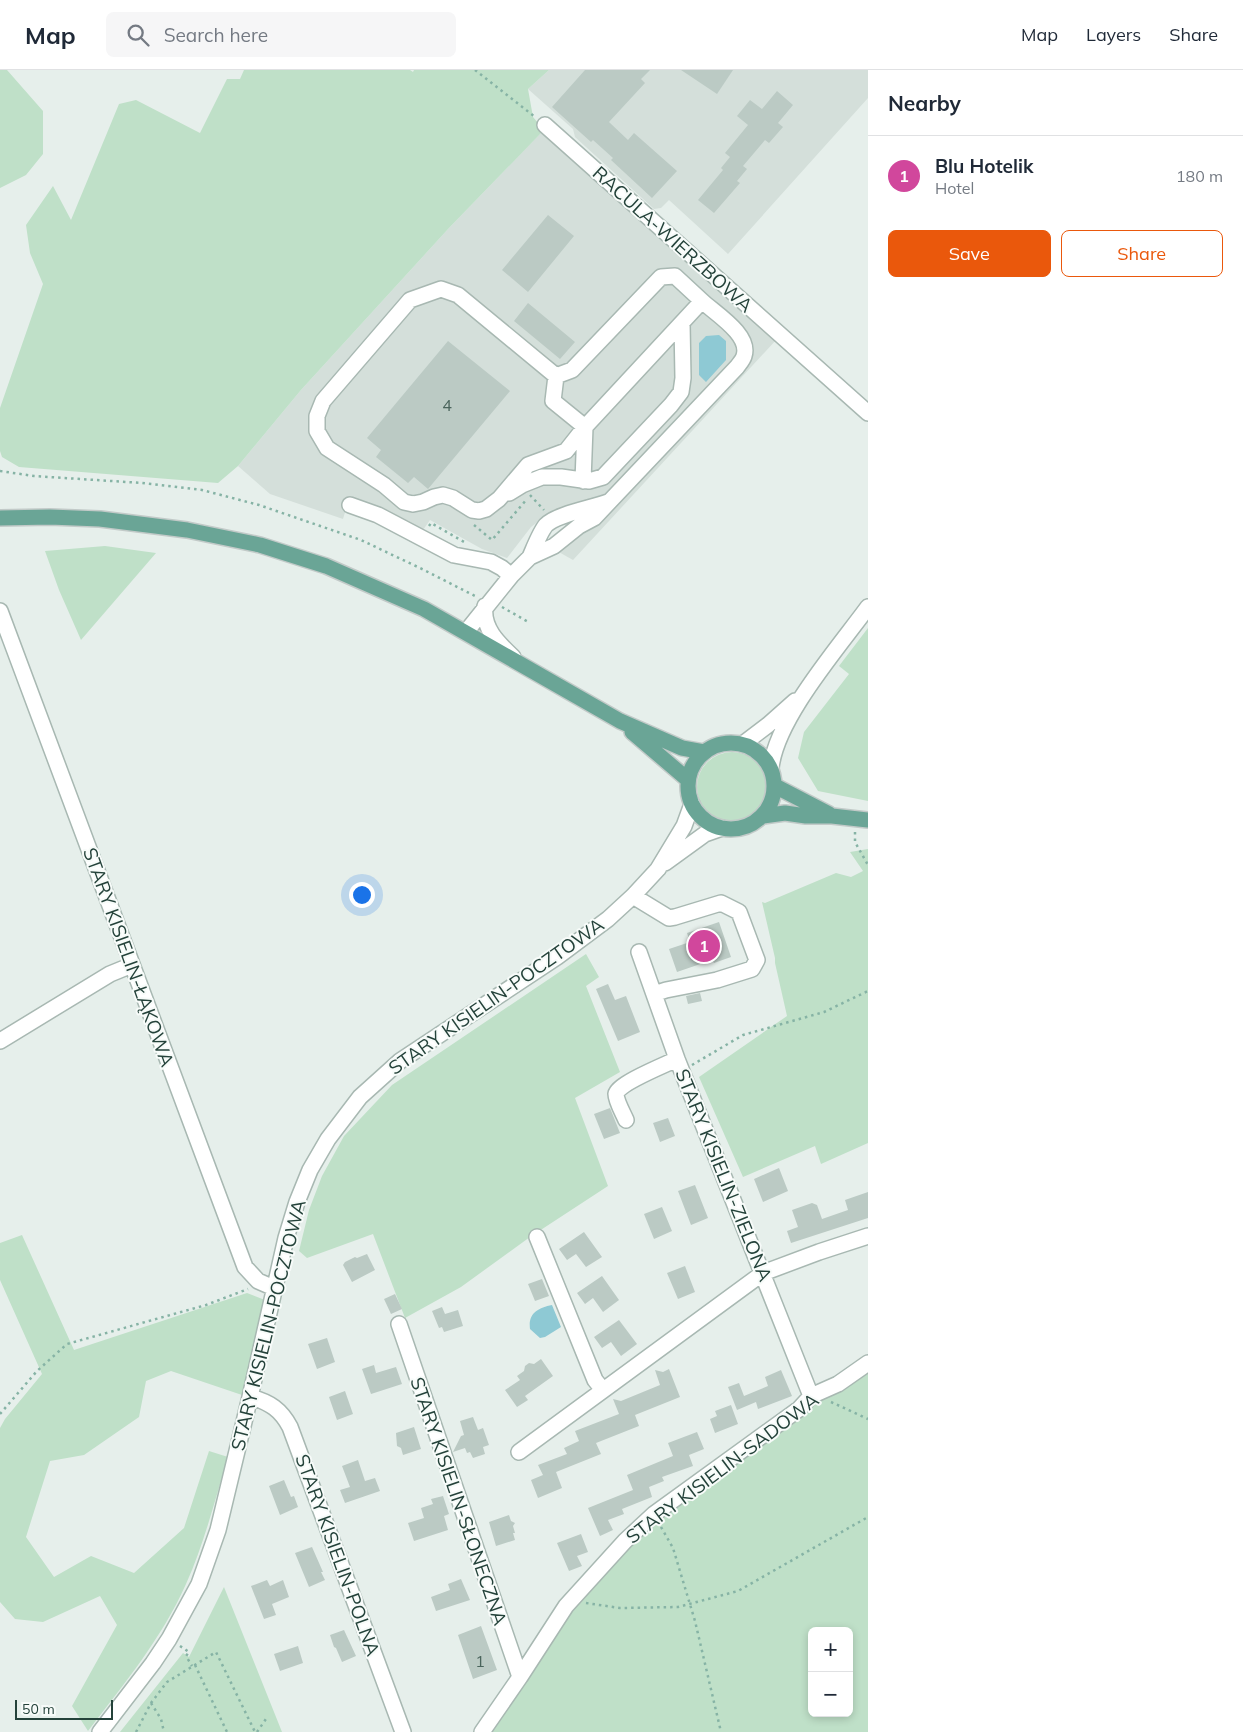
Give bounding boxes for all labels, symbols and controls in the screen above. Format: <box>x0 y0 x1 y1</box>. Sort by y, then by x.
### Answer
search box <box>106 12 456 57</box>
text: Map <box>25 20 76 50</box>
icon: search <box>124 21 152 49</box>
text: Search here <box>164 23 268 47</box>
text: Map <box>1021 23 1058 46</box>
text: Layers <box>1086 23 1141 46</box>
text: Share <box>1169 23 1218 46</box>
text: Nearby <box>888 90 961 116</box>
text: Blu Hotelik <box>935 154 1033 178</box>
street label: RACULA-WIERZBOWA <box>588 161 758 317</box>
text: 1 <box>899 166 909 186</box>
text: 180 m <box>1176 166 1223 186</box>
text: Hotel <box>935 178 974 198</box>
button: Save <box>888 230 1051 277</box>
button: Share <box>1061 230 1223 277</box>
house number: 4 <box>442 395 452 415</box>
street label: STARY KISIELIN-ŁĄKOWA <box>78 844 180 1070</box>
your location <box>349 882 375 908</box>
street label: STARY KISIELIN-POCZTOWA <box>384 912 608 1080</box>
pin: 1 <box>688 927 720 965</box>
street label: STARY KISIELIN-ZIELONA <box>670 1065 778 1285</box>
street label: STARY KISIELIN-POCZTOWA <box>225 1197 311 1453</box>
street label: STARY KISIELIN-SŁONECZNA <box>405 1374 513 1628</box>
street label: STARY KISIELIN-SADOWA <box>621 1388 823 1548</box>
street label: STARY KISIELIN-POLNA <box>290 1451 386 1659</box>
map controls <box>808 1627 853 1717</box>
button: + <box>808 1627 853 1672</box>
house number: 1 <box>475 1651 485 1671</box>
button: − <box>808 1672 853 1717</box>
scale bar <box>15 1697 112 1720</box>
text: 50 m <box>22 1700 55 1718</box>

